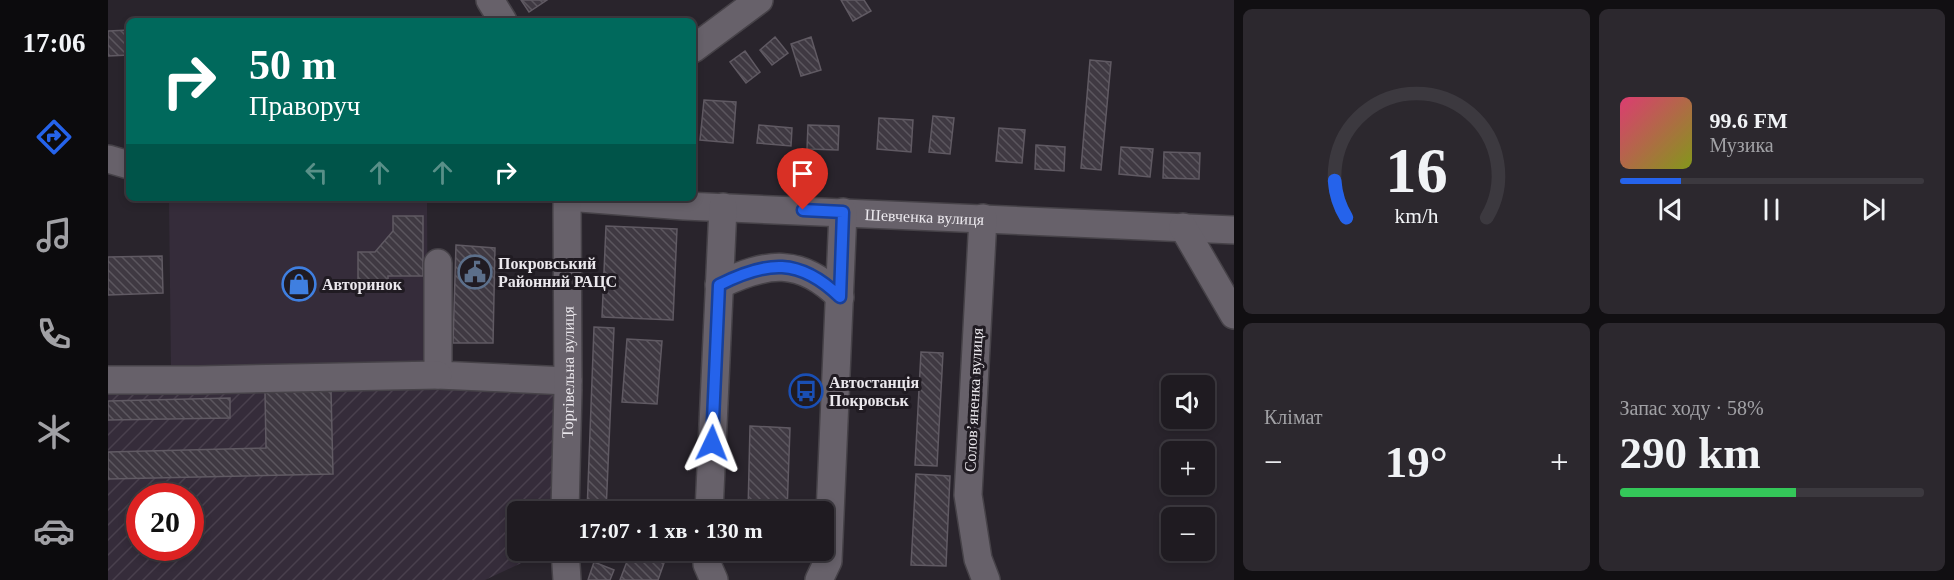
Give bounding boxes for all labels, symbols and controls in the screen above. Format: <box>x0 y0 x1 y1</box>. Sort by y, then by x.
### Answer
text: 17:06 <box>23 28 86 58</box>
icon: right <box>150 42 228 120</box>
text: 50 m <box>249 42 337 88</box>
text: Праворуч <box>249 91 360 121</box>
text: 99.6 FM <box>1710 108 1788 133</box>
icon: directions <box>33 116 75 158</box>
text: Музика <box>1710 134 1774 156</box>
text: 16 <box>1385 137 1447 206</box>
pin <box>777 148 828 210</box>
icon: left <box>300 156 333 189</box>
icon: ahead <box>363 156 396 189</box>
icon: ahead <box>426 156 459 189</box>
icon: right <box>489 156 522 189</box>
icon: arrive <box>786 157 819 190</box>
icon: previous <box>1654 193 1687 226</box>
icon: pause <box>1755 193 1788 226</box>
icon: next <box>1857 193 1890 226</box>
text: km/h <box>1394 205 1439 229</box>
street label: Шевченка вулиця <box>864 206 985 229</box>
icon: music <box>33 214 75 256</box>
public building icon: Покровський Районний РАЦС <box>457 254 493 290</box>
place label: Покровський Районний РАЦС <box>498 255 617 291</box>
shop icon: Авторинок <box>281 266 317 302</box>
place label: Авторинок <box>322 276 403 294</box>
street label: Торгівельна вулиця <box>559 305 578 438</box>
icon: phone <box>33 313 75 355</box>
street label: Солов’яненка вулиця <box>961 327 987 473</box>
bus stop icon: Автостанція Покровськ <box>788 373 824 409</box>
place label: Автостанція Покровськ <box>829 374 919 410</box>
map controls <box>1161 375 1215 561</box>
button: sound <box>1161 375 1215 429</box>
text: Запас ходу · 58% <box>1620 397 1764 419</box>
text: Клімат <box>1264 406 1323 428</box>
icon: climate <box>33 411 75 453</box>
position arrow <box>680 411 744 475</box>
text: 290 km <box>1620 428 1761 478</box>
text: 19° <box>1385 437 1448 487</box>
button: + <box>1161 441 1215 495</box>
text: − <box>1264 444 1283 480</box>
text: + <box>1550 444 1569 480</box>
speed limit sign: 20 <box>126 483 204 561</box>
button: − <box>1161 507 1215 561</box>
icon: car <box>33 510 75 552</box>
text: 17:07 · 1 хв · 130 m <box>578 518 763 543</box>

